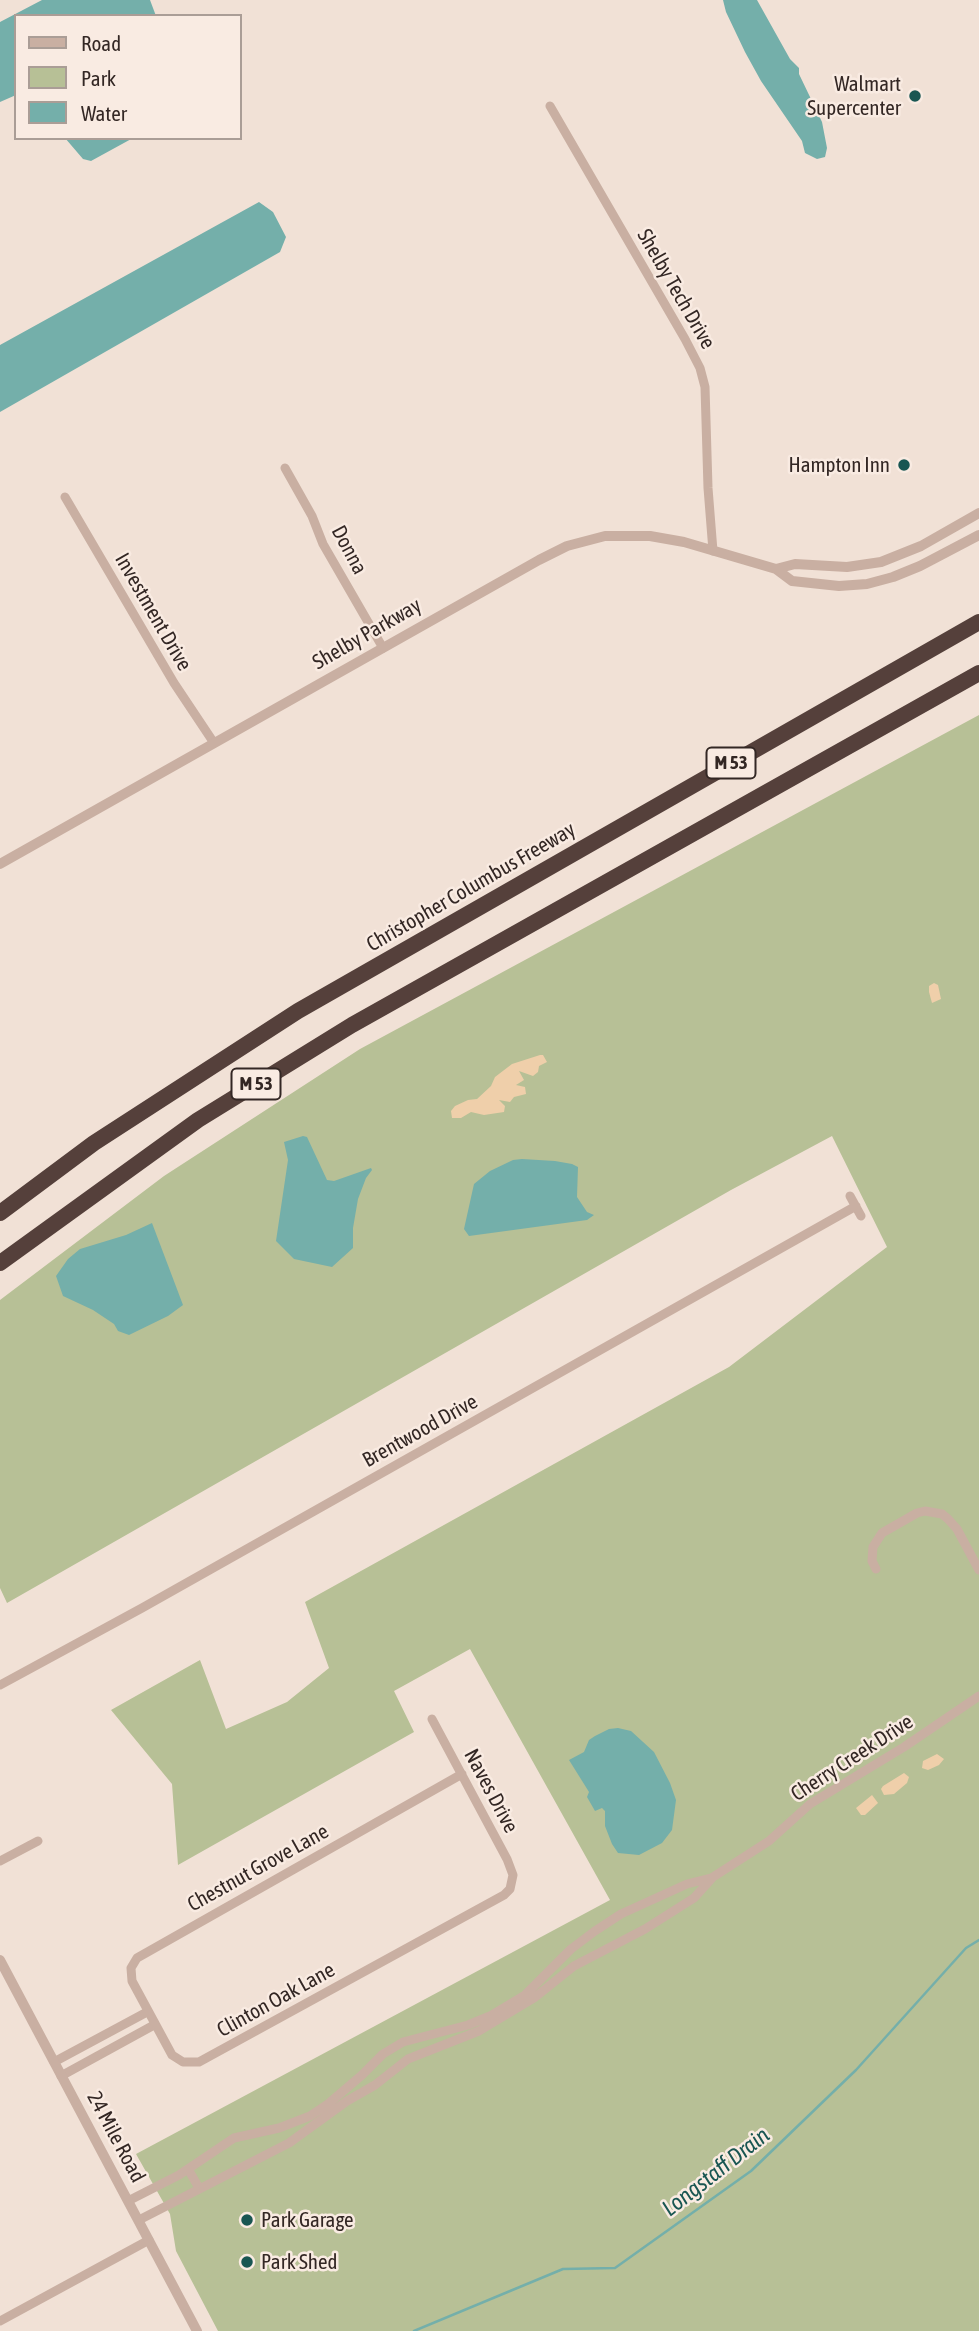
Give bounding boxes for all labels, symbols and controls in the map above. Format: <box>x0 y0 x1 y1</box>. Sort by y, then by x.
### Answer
legend <box>14 14 242 140</box>
text: Road <box>81 31 121 55</box>
text: Park <box>81 66 116 90</box>
place label: Walmart Supercenter <box>807 71 901 121</box>
marker: Walmart Supercenter <box>907 88 923 104</box>
text: Water <box>81 101 127 125</box>
street label: Shelby Tech Drive <box>631 225 721 353</box>
place label: Hampton Inn <box>788 452 890 478</box>
marker: Hampton Inn <box>896 457 912 473</box>
street label: Donna <box>326 521 372 579</box>
street label: Investment Drive <box>109 549 197 675</box>
street label: Shelby Parkway <box>308 593 426 675</box>
road number: M 53 <box>706 748 756 778</box>
street label: Christopher Columbus Freeway <box>362 817 580 957</box>
road number: M 53 <box>232 1068 280 1100</box>
street label: Brentwood Drive <box>358 1389 482 1473</box>
street label: Cherry Creek Drive <box>786 1709 918 1807</box>
street label: Naves Drive <box>458 1745 524 1837</box>
street label: Chestnut Grove Lane <box>183 1819 333 1917</box>
street label: Clinton Oak Lane <box>213 1957 339 2043</box>
street label: 24 Mile Road <box>82 2087 150 2187</box>
water label: Longstaff Drain <box>657 2122 775 2222</box>
place label: Park Garage <box>261 2207 354 2233</box>
marker: Park Garage <box>239 2212 255 2228</box>
place label: Park Shed <box>261 2249 337 2275</box>
marker: Park Shed <box>239 2254 255 2270</box>

